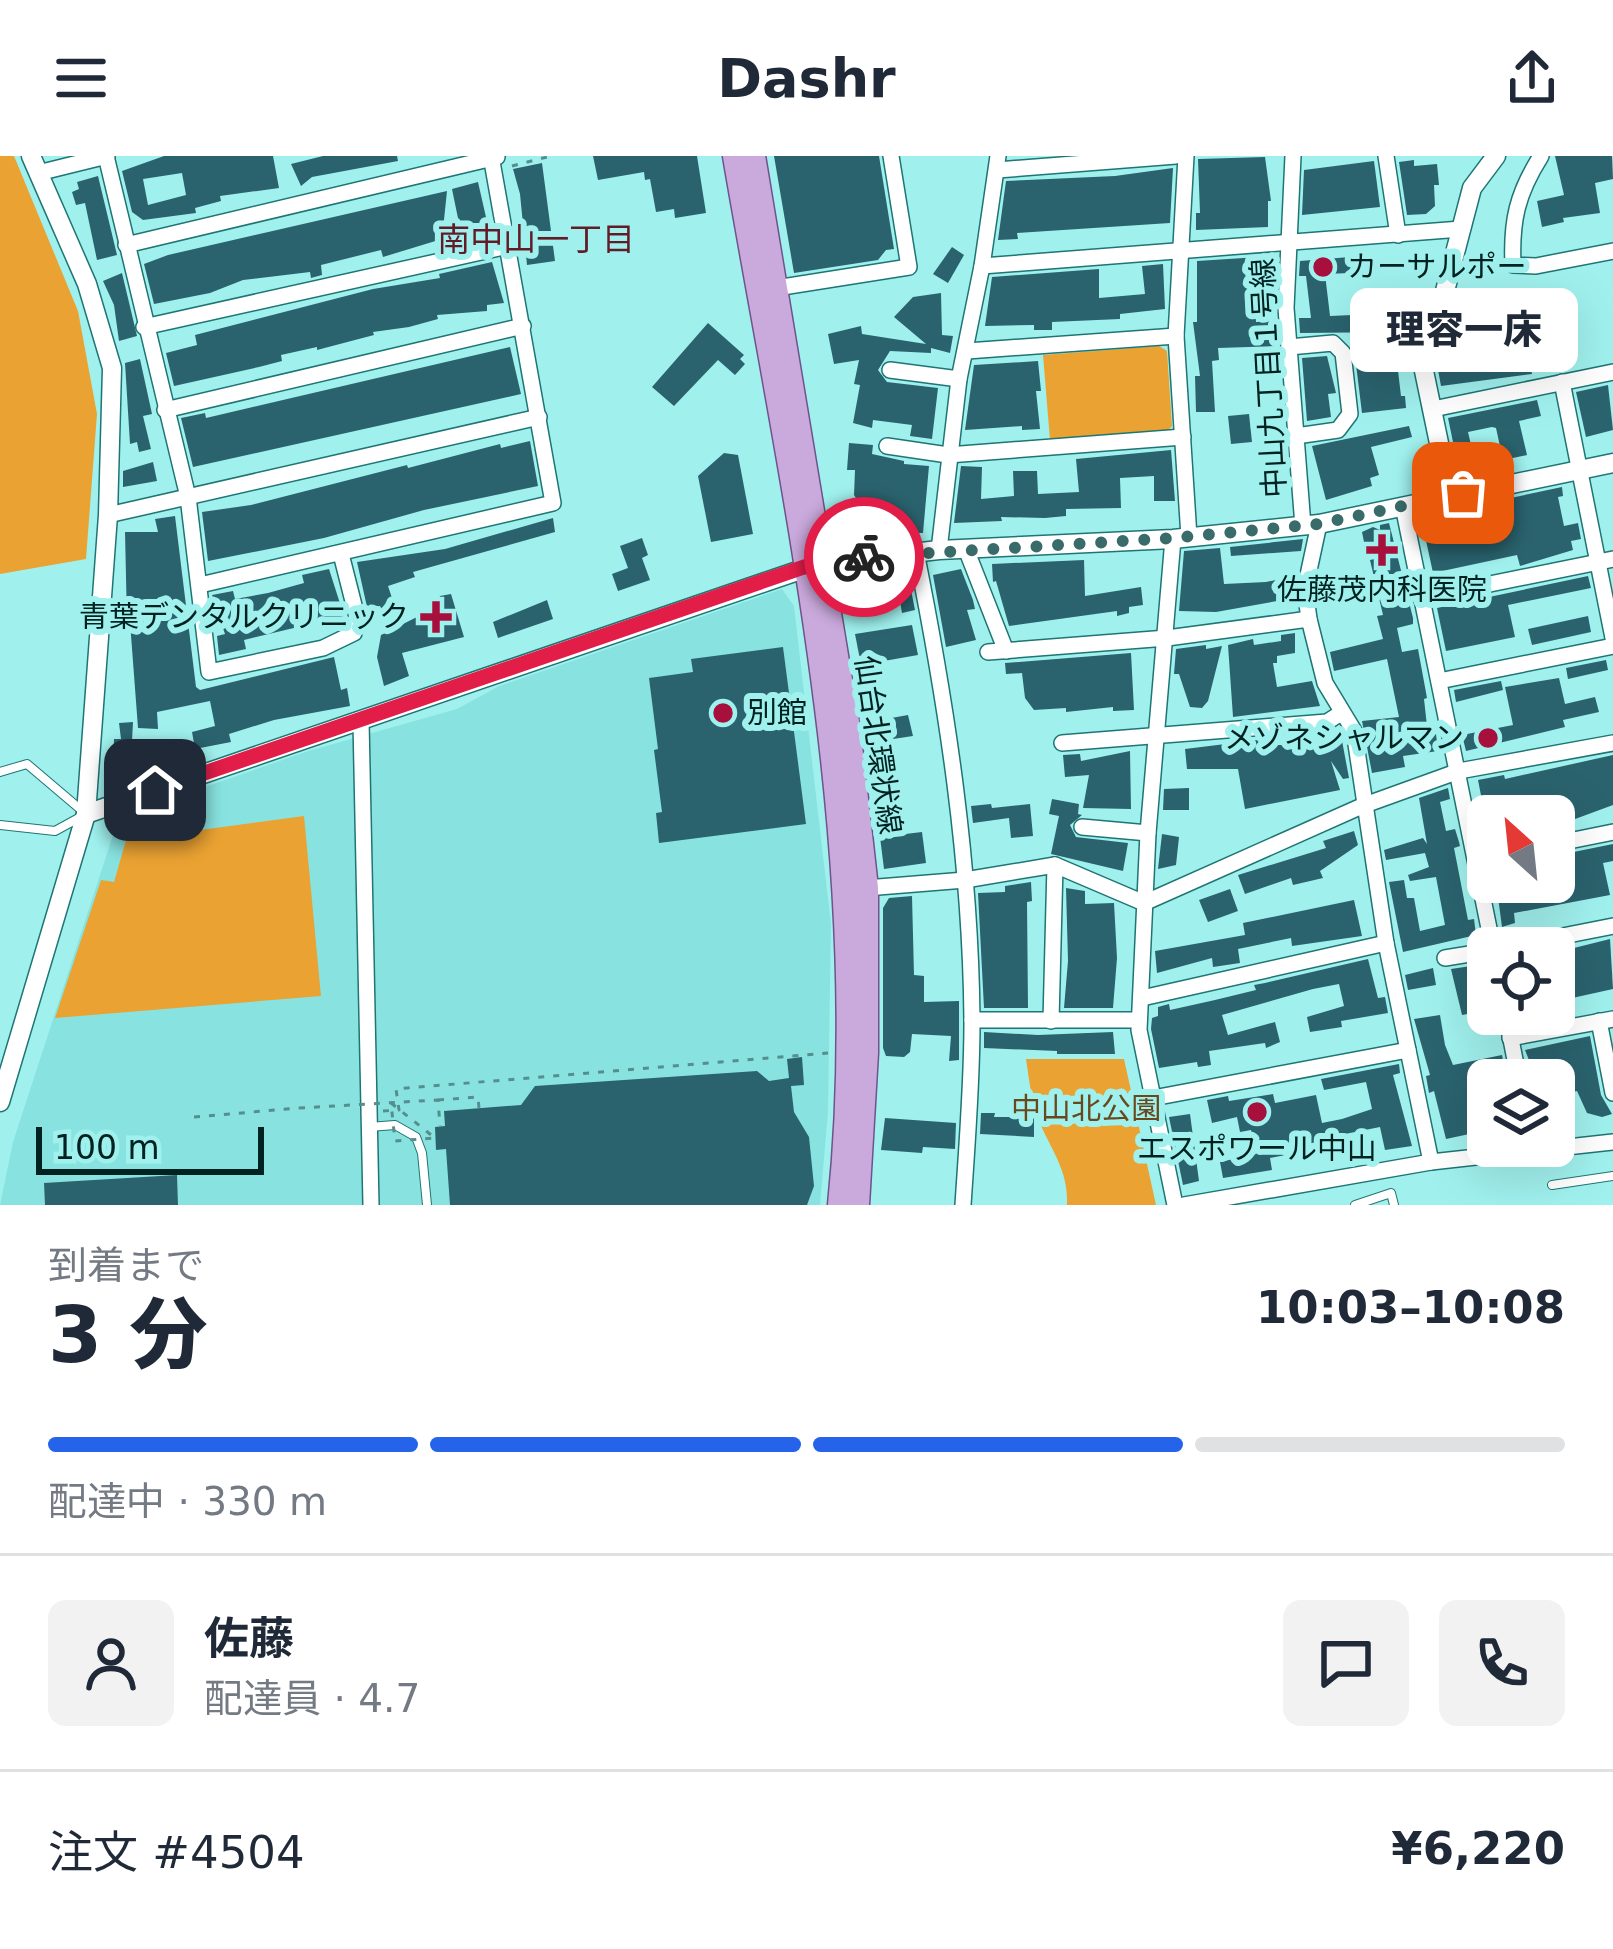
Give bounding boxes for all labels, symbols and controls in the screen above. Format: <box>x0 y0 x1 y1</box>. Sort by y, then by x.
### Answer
icon: menu <box>48 45 114 111</box>
icon: share <box>1499 45 1565 111</box>
text: Dashr <box>717 47 896 110</box>
district label: 南中山一丁目 <box>437 220 635 259</box>
place label: カーサルポー <box>1347 249 1526 284</box>
marker: カーサルポー <box>1310 254 1336 280</box>
street label: 中山九丁目１号線 <box>1245 257 1292 499</box>
callout: 理容一床 <box>1349 289 1577 373</box>
text: 理容一床 <box>1386 307 1542 352</box>
pin <box>1412 442 1514 544</box>
icon: bag <box>1430 460 1496 526</box>
courier <box>804 497 924 617</box>
icon: bike <box>831 524 897 590</box>
marker: 佐藤茂内科医院 <box>1366 534 1398 566</box>
place label: 佐藤茂内科医院 <box>1277 572 1487 607</box>
place label: 青葉デンタルクリニック <box>79 599 409 634</box>
marker: 青葉デンタルクリニック <box>420 601 452 633</box>
street label: 仙台北環状線 <box>849 653 908 836</box>
place label: 別館 <box>747 695 807 730</box>
marker: 別館 <box>710 700 736 726</box>
place label: メゾネシャルマン <box>1224 720 1464 755</box>
marker: メゾネシャルマン <box>1475 725 1501 751</box>
pin <box>104 739 206 841</box>
icon: home <box>122 757 188 823</box>
north arrow <box>1467 795 1575 903</box>
map controls <box>1467 795 1575 1167</box>
button: locate <box>1467 927 1575 1035</box>
button: layers <box>1467 1059 1575 1167</box>
park label: 中山北公園 <box>1011 1091 1161 1126</box>
marker: エスポワール中山 <box>1244 1099 1270 1125</box>
scale bar <box>36 1121 264 1174</box>
text: 100 m <box>54 1128 160 1167</box>
place label: エスポワール中山 <box>1137 1131 1377 1166</box>
text: 到着まで <box>48 1243 204 1288</box>
text: 10:03–10:08 <box>1256 1281 1565 1334</box>
text: 3 分 <box>48 1290 207 1380</box>
text: 配達中 · 330 m <box>48 1479 327 1524</box>
button: person <box>48 1600 174 1726</box>
button: chat <box>1283 1600 1409 1726</box>
button: phone <box>1439 1600 1565 1726</box>
text: 佐藤 <box>204 1612 294 1665</box>
text: 配達員 · 4.7 <box>204 1676 420 1721</box>
text: ¥6,220 <box>1391 1822 1565 1875</box>
text: 注文 #4504 <box>48 1826 305 1879</box>

